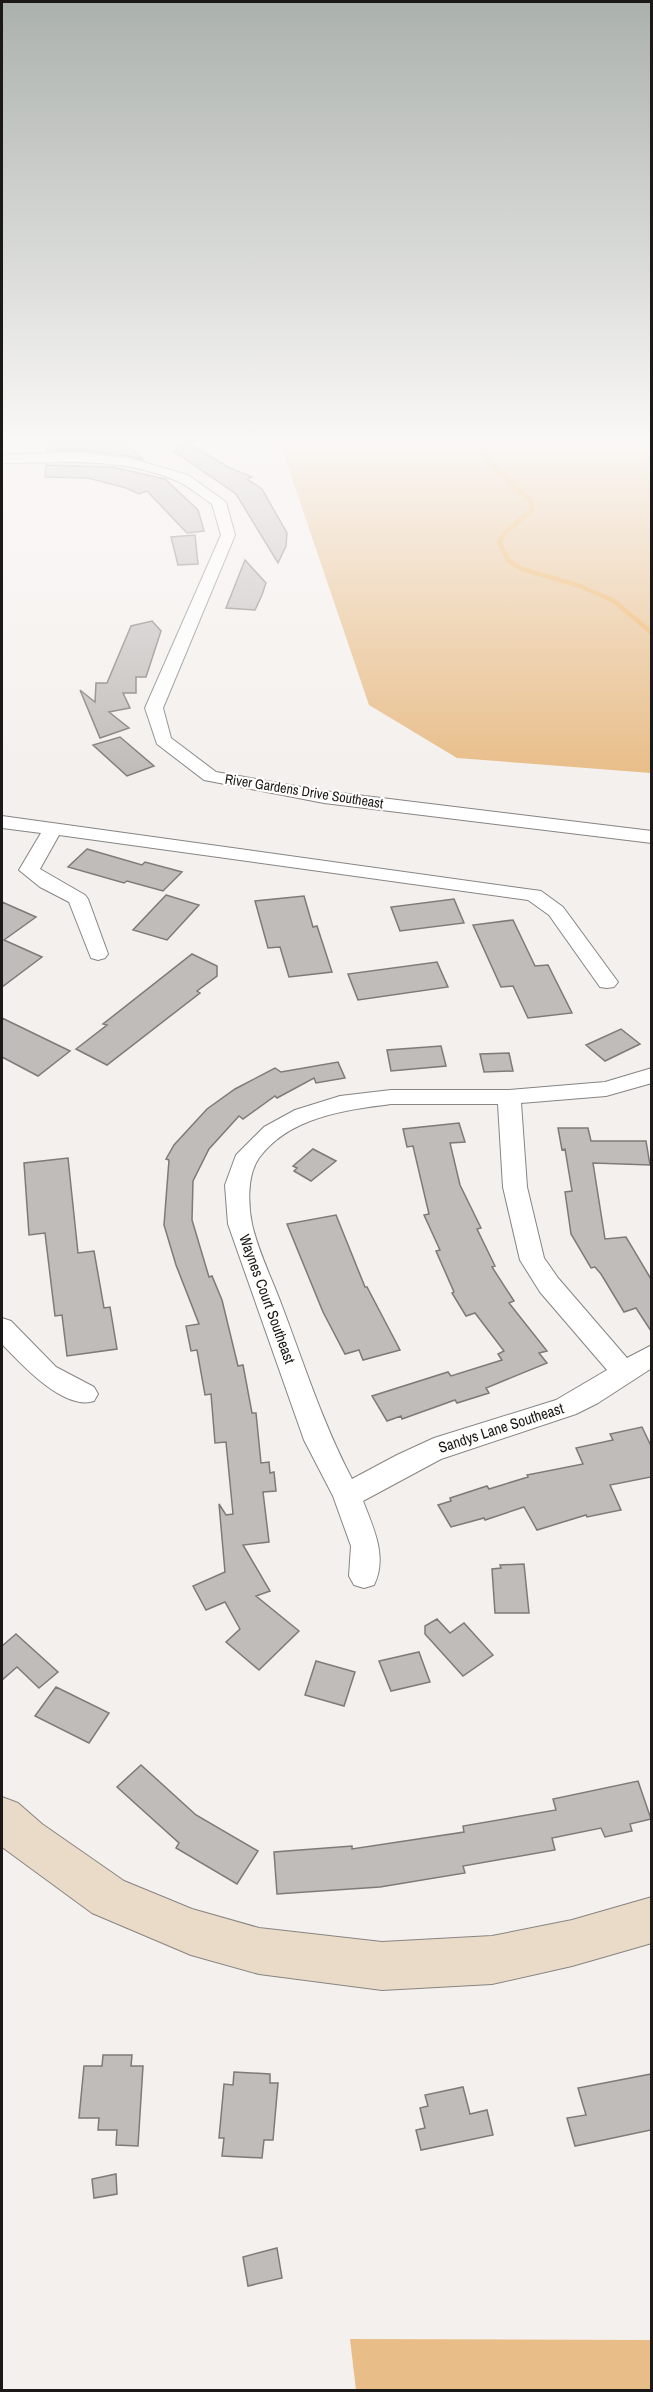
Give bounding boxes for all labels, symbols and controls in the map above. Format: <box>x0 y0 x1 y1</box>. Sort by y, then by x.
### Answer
street label: River Gardens Drive Southeast <box>223 770 385 812</box>
street label: Waynes Court Southeast <box>234 1231 301 1367</box>
street label: Sandys Lane Southeast <box>435 1397 567 1458</box>

